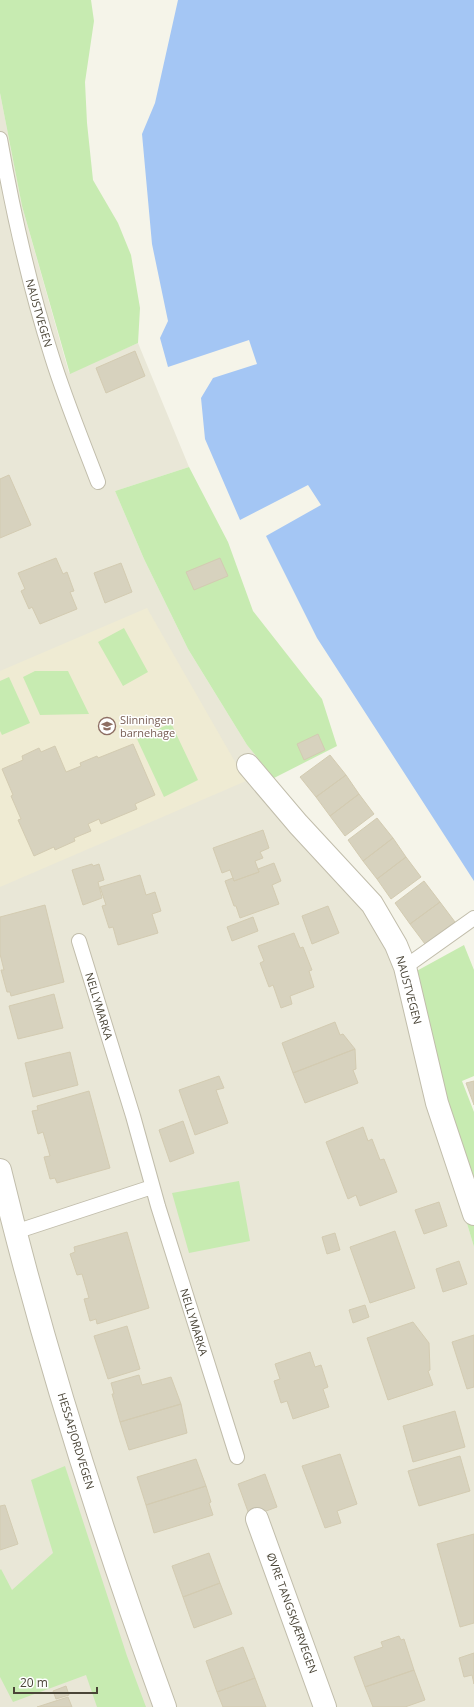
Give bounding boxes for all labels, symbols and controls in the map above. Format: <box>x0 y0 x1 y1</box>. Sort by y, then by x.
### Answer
street label: NAUSTVEGEN <box>23 277 56 349</box>
place label: Slinningen barnehage <box>120 712 175 740</box>
school or university icon: Slinningen barnehage <box>97 716 117 736</box>
street label: NAUSTVEGEN <box>393 954 426 1026</box>
street label: NELLYMARKA <box>82 970 117 1041</box>
street label: NELLYMARKA <box>177 1286 212 1357</box>
street label: HESSAFJORDVEGEN <box>55 1391 98 1491</box>
street label: ØVRE TANGSKJÆRVEGEN <box>264 1550 321 1675</box>
scale bar <box>14 1669 97 1695</box>
text: 20 m <box>20 1674 48 1691</box>

